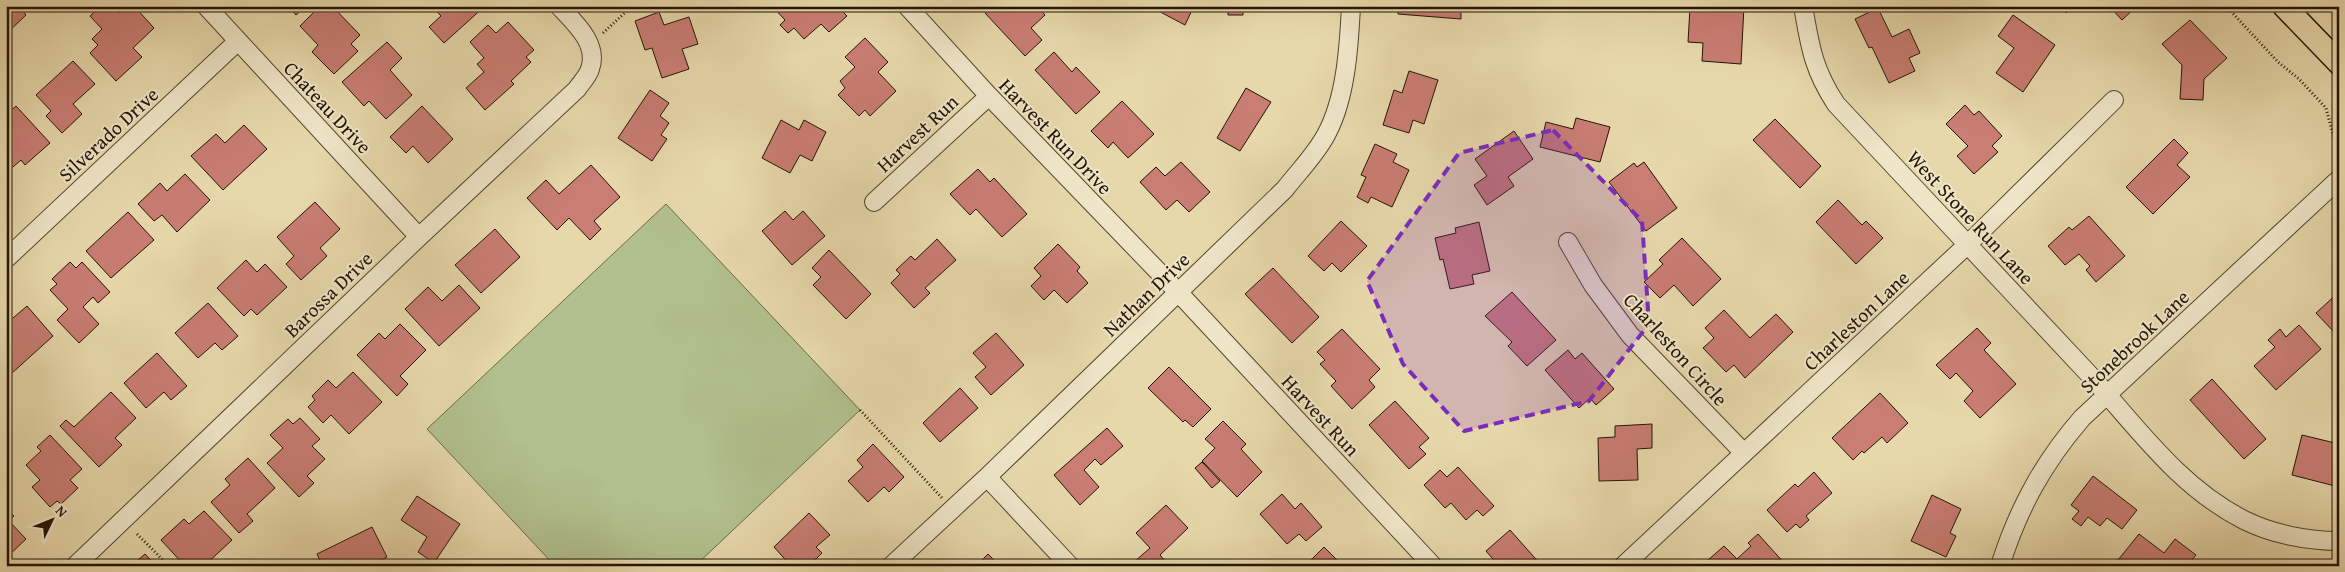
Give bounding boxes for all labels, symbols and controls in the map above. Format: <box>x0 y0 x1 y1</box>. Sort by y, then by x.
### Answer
street label: Chateau Drive <box>277 54 379 160</box>
street label: Harvest Run Drive <box>993 71 1119 201</box>
street label: Silverado Drive <box>51 80 165 188</box>
street label: Harvest Run <box>870 87 964 179</box>
street label: West Stone Run Lane <box>1901 143 2041 291</box>
street label: Barossa Drive <box>277 244 379 344</box>
street label: Nathan Drive <box>1096 245 1196 343</box>
street label: Charleston Lane <box>1797 263 1915 377</box>
street label: Stonebrook Lane <box>2073 282 2195 400</box>
street label: Charleston Circle <box>1617 286 1735 412</box>
street label: Harvest Run <box>1275 368 1367 462</box>
north arrow <box>28 494 78 544</box>
text: N <box>51 501 72 522</box>

